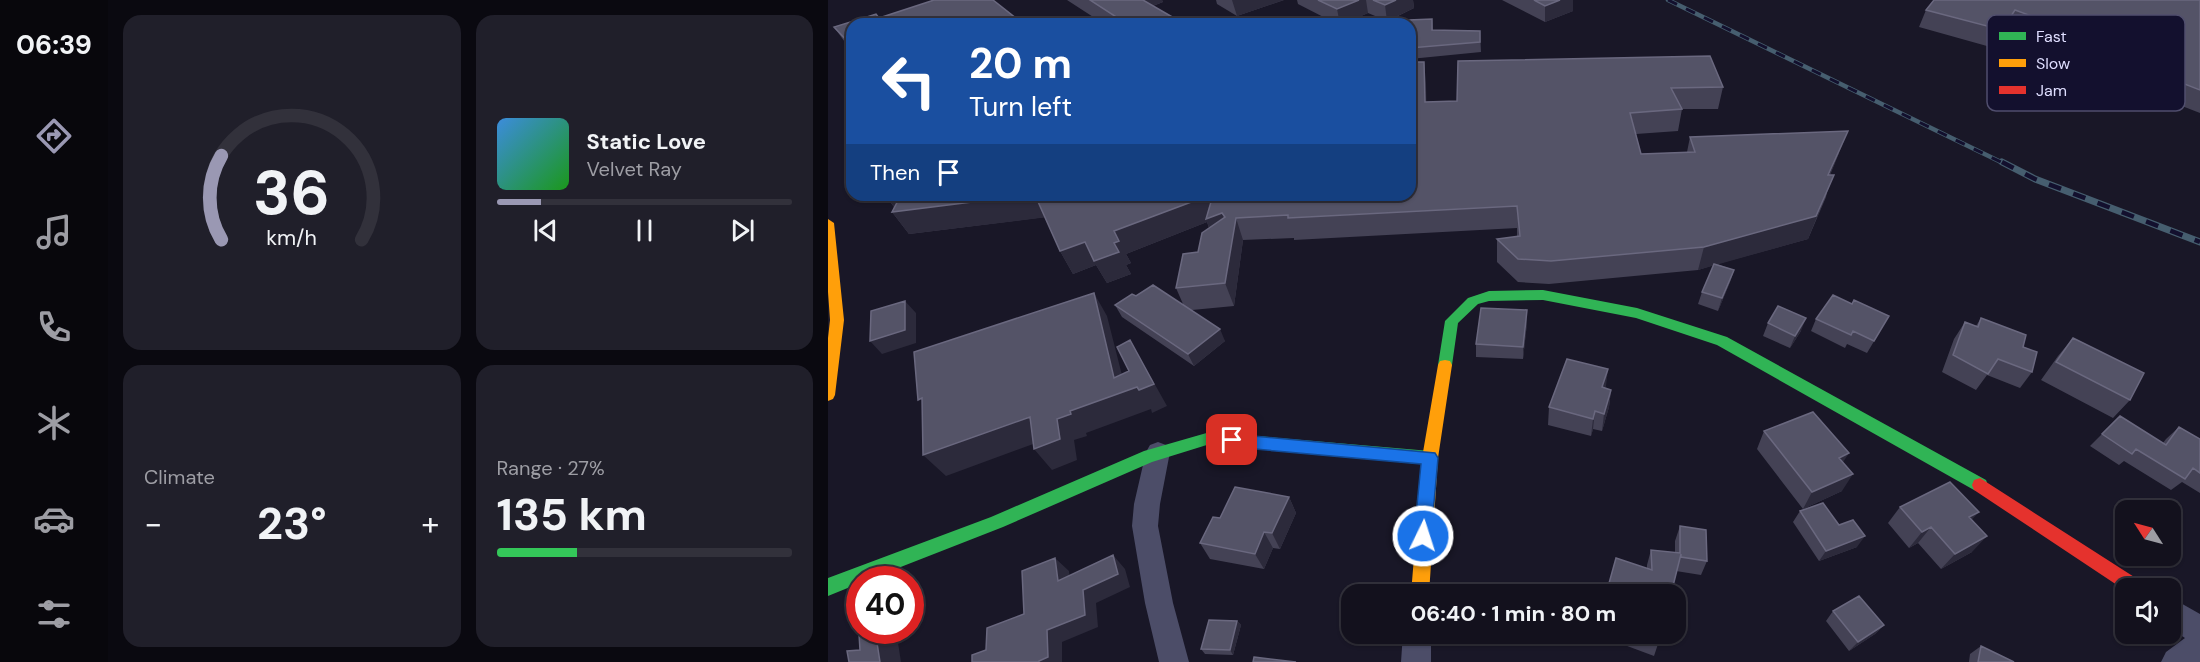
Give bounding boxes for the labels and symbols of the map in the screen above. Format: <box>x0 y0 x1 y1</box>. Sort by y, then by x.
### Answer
legend <box>1987 15 2185 111</box>
text: Fast <box>2036 26 2067 47</box>
text: Slow <box>2036 53 2070 74</box>
text: Jam <box>2036 80 2067 101</box>
pin <box>1206 414 1257 465</box>
north arrow <box>2115 500 2181 566</box>
position arrow <box>1391 504 1455 568</box>
speed limit sign: 40 <box>846 566 924 644</box>

